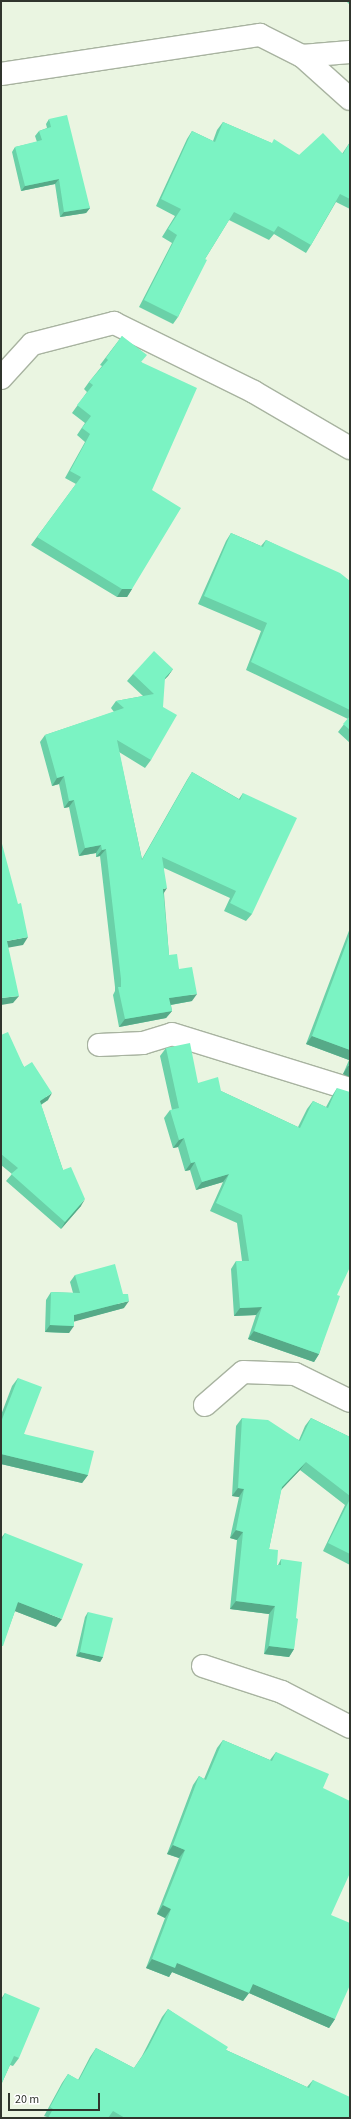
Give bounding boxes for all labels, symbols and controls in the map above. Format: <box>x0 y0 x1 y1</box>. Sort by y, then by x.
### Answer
scale bar <box>10 2085 102 2111</box>
text: 20 m <box>15 2091 39 2108</box>

